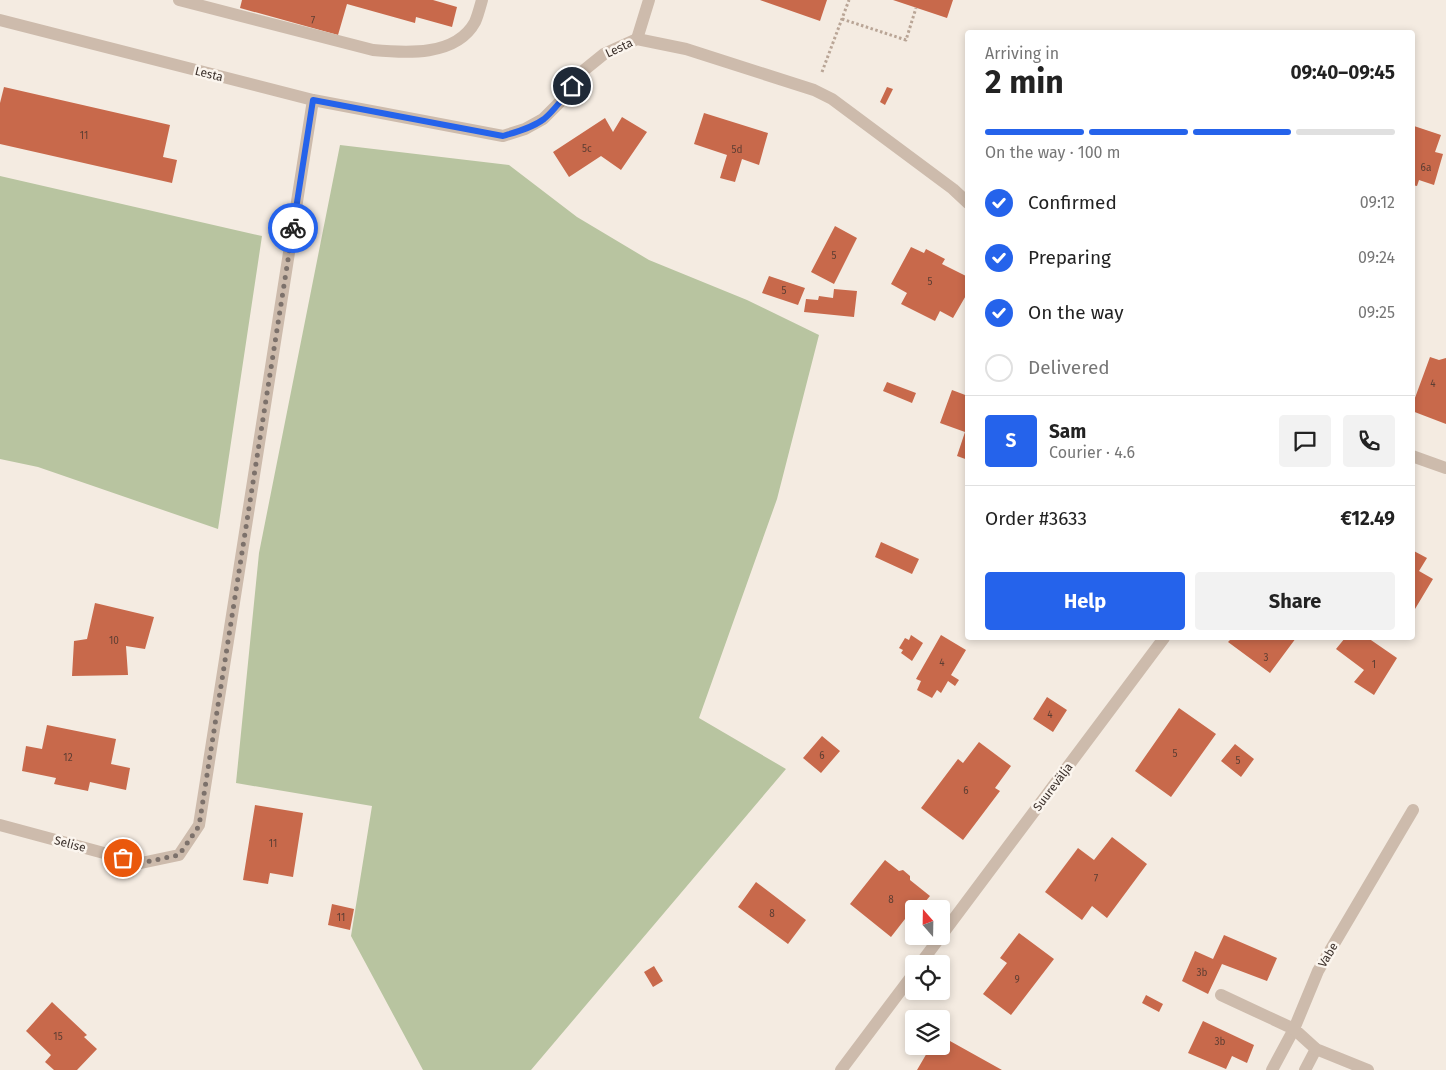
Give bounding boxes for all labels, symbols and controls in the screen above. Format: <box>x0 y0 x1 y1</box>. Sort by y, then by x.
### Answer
house number: 7 <box>311 15 316 27</box>
street label: Lesta <box>603 36 635 60</box>
text: Arriving in <box>985 44 1059 63</box>
text: 09:40–09:45 <box>1290 61 1395 84</box>
text: 2 min <box>985 63 1064 101</box>
street label: Lesta <box>193 64 225 84</box>
pin <box>551 65 593 107</box>
icon: home <box>558 72 586 100</box>
house number: 11 <box>80 130 88 142</box>
house number: 5c <box>582 143 592 155</box>
text: On the way · 100 m <box>985 143 1120 162</box>
house number: 5d <box>732 144 743 156</box>
house number: 6a <box>1421 162 1431 174</box>
icon: check <box>985 189 1013 217</box>
text: Confirmed <box>1028 191 1117 214</box>
text: 09:12 <box>1360 193 1395 212</box>
courier <box>268 203 318 253</box>
icon: bike <box>279 214 307 242</box>
icon: check <box>985 244 1013 272</box>
text: Preparing <box>1028 246 1111 269</box>
text: 09:24 <box>1358 248 1395 267</box>
house number: 5 <box>831 250 837 262</box>
house number: 5 <box>927 276 933 288</box>
house number: 5 <box>781 285 787 297</box>
icon: check <box>985 299 1013 327</box>
text: On the way <box>1028 301 1124 324</box>
text: 09:25 <box>1358 303 1395 322</box>
text: Delivered <box>1028 356 1110 379</box>
house number: 4 <box>1430 378 1436 390</box>
button: chat <box>1279 415 1331 467</box>
button: phone <box>1343 415 1395 467</box>
text: Sam <box>1049 420 1086 443</box>
text: S <box>1006 429 1016 452</box>
text: Courier · 4.6 <box>1049 443 1135 462</box>
text: Order #3633 <box>985 507 1087 530</box>
text: €12.49 <box>1341 507 1395 530</box>
button: Help <box>985 572 1185 630</box>
button: Share <box>1195 572 1395 630</box>
house number: 10 <box>109 635 119 647</box>
house number: 3 <box>1264 652 1269 664</box>
house number: 4 <box>939 657 945 669</box>
house number: 1 <box>1372 659 1376 671</box>
house number: 4 <box>1047 709 1053 721</box>
house number: 5 <box>1172 748 1178 760</box>
house number: 6 <box>819 750 825 762</box>
house number: 12 <box>63 752 73 764</box>
house number: 5 <box>1235 755 1241 767</box>
street label: Suurevälja <box>1030 760 1076 814</box>
house number: 6 <box>963 785 969 797</box>
street label: Selise <box>53 833 87 855</box>
pin <box>102 837 144 879</box>
house number: 11 <box>269 838 277 850</box>
icon: bag <box>109 844 137 872</box>
house number: 7 <box>1094 873 1099 885</box>
house number: 8 <box>888 894 894 906</box>
north arrow <box>905 900 950 945</box>
map controls <box>905 900 950 1055</box>
house number: 8 <box>769 908 775 920</box>
house number: 11 <box>337 912 345 924</box>
street label: Vabe <box>1315 940 1341 970</box>
button: locate <box>905 955 950 1000</box>
house number: 3b <box>1197 967 1208 979</box>
house number: 9 <box>1014 974 1020 986</box>
button: layers <box>905 1010 950 1055</box>
house number: 15 <box>53 1031 63 1043</box>
house number: 3b <box>1215 1036 1226 1048</box>

